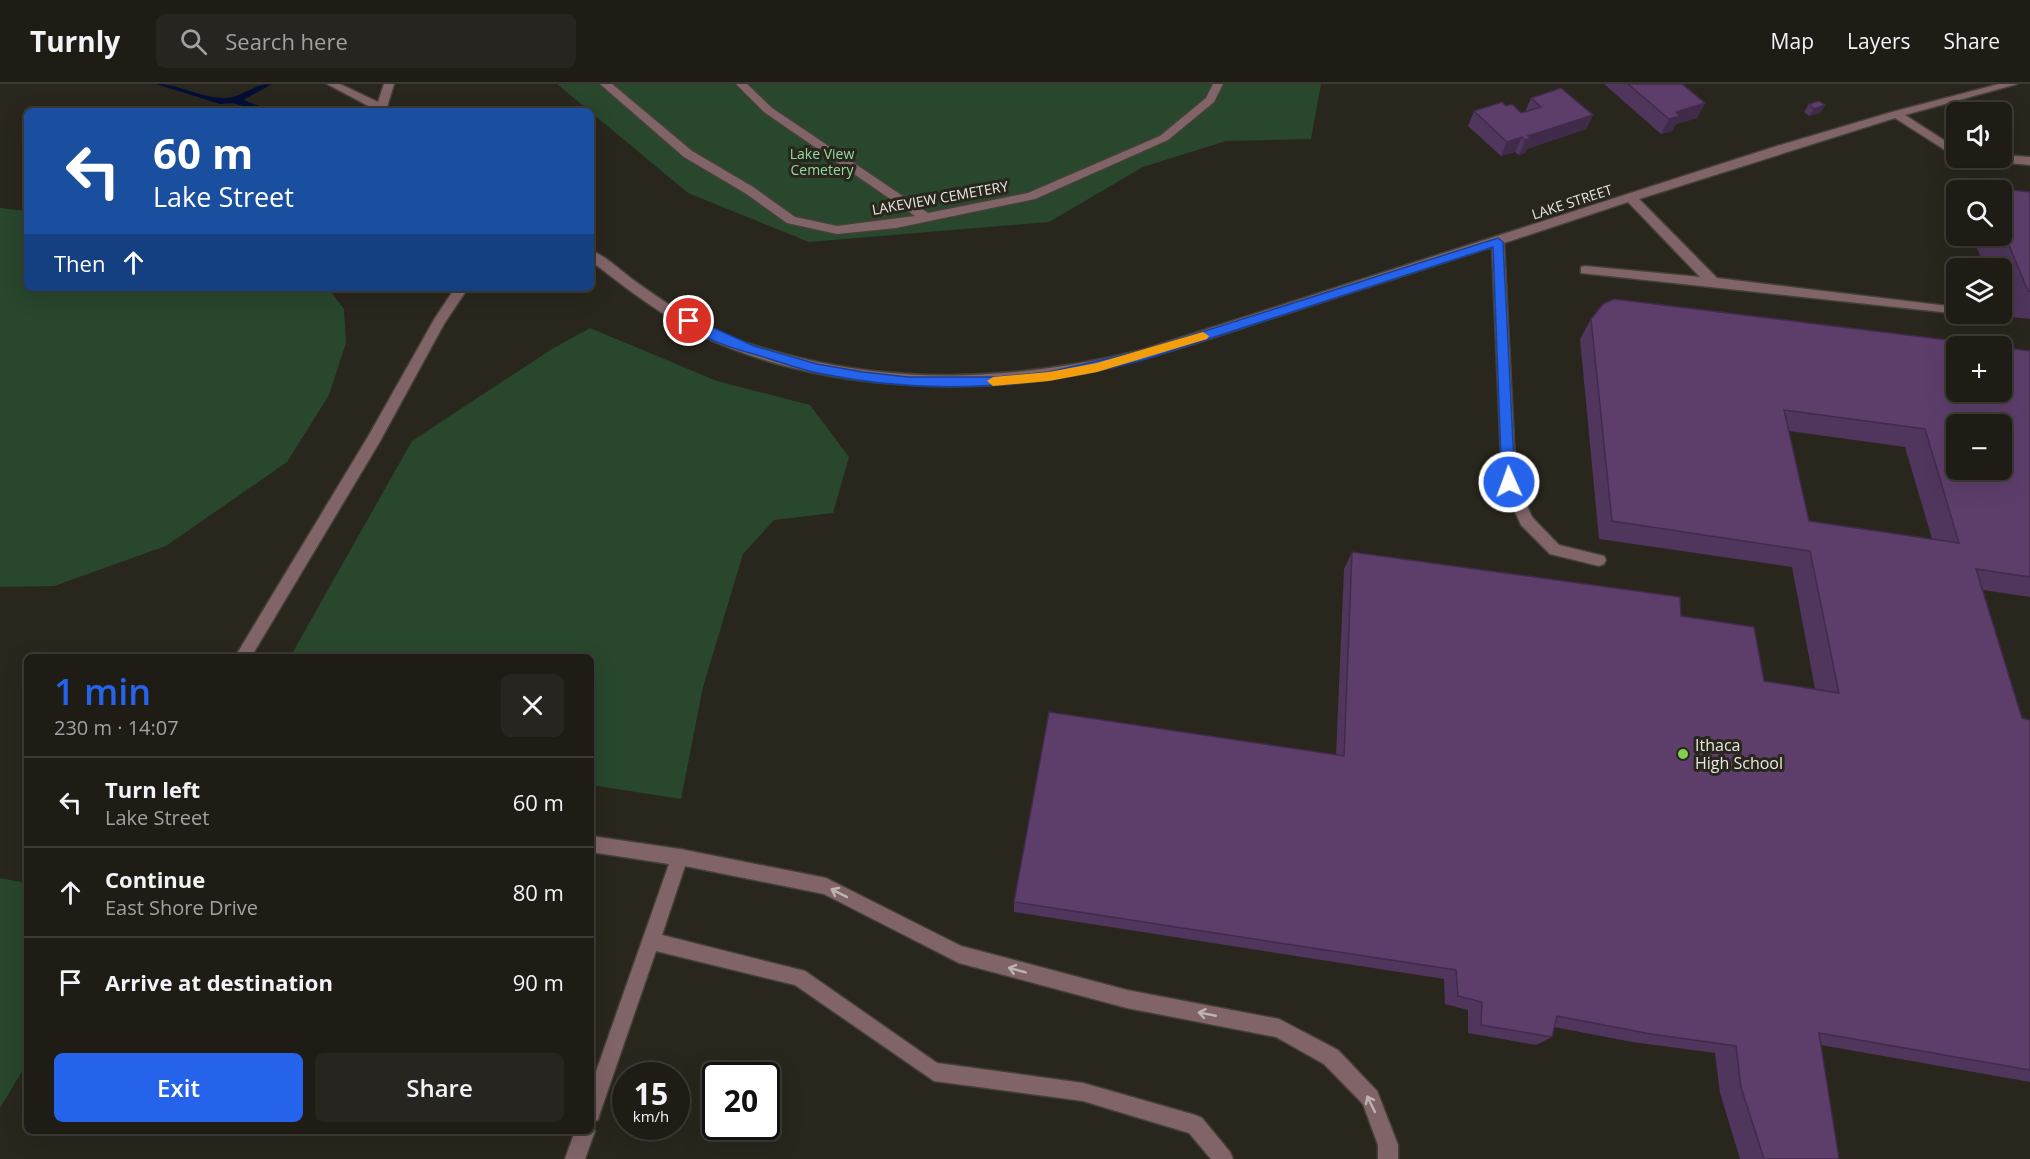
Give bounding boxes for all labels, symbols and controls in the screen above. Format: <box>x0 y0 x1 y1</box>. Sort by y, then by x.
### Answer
search box <box>156 14 576 68</box>
text: Turnly <box>30 22 120 60</box>
icon: search <box>177 25 210 58</box>
text: Search here <box>225 26 348 56</box>
text: Map <box>1771 27 1814 55</box>
text: Layers <box>1847 27 1911 55</box>
text: Share <box>1944 27 2000 55</box>
map controls <box>1946 102 2012 480</box>
button: sound <box>1946 102 2012 168</box>
text: 60 m <box>153 124 253 181</box>
icon: left <box>54 132 132 210</box>
park label: Lake View Cemetery <box>790 144 855 179</box>
street label: LAKEVIEW CEMETERY <box>870 176 1010 219</box>
text: Lake Street <box>153 178 294 215</box>
street label: LAKE STREET <box>1529 180 1615 223</box>
button: search <box>1946 180 2012 246</box>
icon: ahead <box>117 246 150 279</box>
text: Then <box>54 248 105 278</box>
button: layers <box>1946 258 2012 324</box>
pin <box>663 295 714 346</box>
icon: arrive <box>672 304 705 337</box>
button: + <box>1946 336 2012 402</box>
button: − <box>1946 414 2012 480</box>
position arrow <box>1477 450 1541 514</box>
text: 1 min <box>54 667 151 716</box>
button: close <box>501 674 564 737</box>
text: 230 m · 14:07 <box>54 714 179 741</box>
place label: Ithaca High School <box>1695 734 1783 774</box>
marker: Ithaca High School <box>1676 747 1690 761</box>
text: Turn left <box>105 774 200 804</box>
icon: left <box>54 786 87 819</box>
text: 60 m <box>513 787 564 817</box>
text: Lake Street <box>105 804 209 831</box>
text: Continue <box>105 864 205 894</box>
icon: ahead <box>54 876 87 909</box>
text: 80 m <box>513 877 564 907</box>
one-way arrow <box>831 887 849 898</box>
text: East Shore Drive <box>105 894 258 921</box>
one-way arrow <box>1008 963 1027 975</box>
icon: arrive <box>54 966 87 999</box>
text: Arrive at destination <box>105 967 333 997</box>
text: 90 m <box>513 967 564 997</box>
one-way arrow <box>1198 1008 1218 1019</box>
button: Exit <box>54 1053 303 1122</box>
button: Share <box>315 1053 564 1122</box>
speed limit sign: 20 <box>702 1062 780 1140</box>
text: 15 <box>634 1073 668 1114</box>
one-way arrow <box>1365 1095 1377 1113</box>
text: km/h <box>633 1106 669 1126</box>

